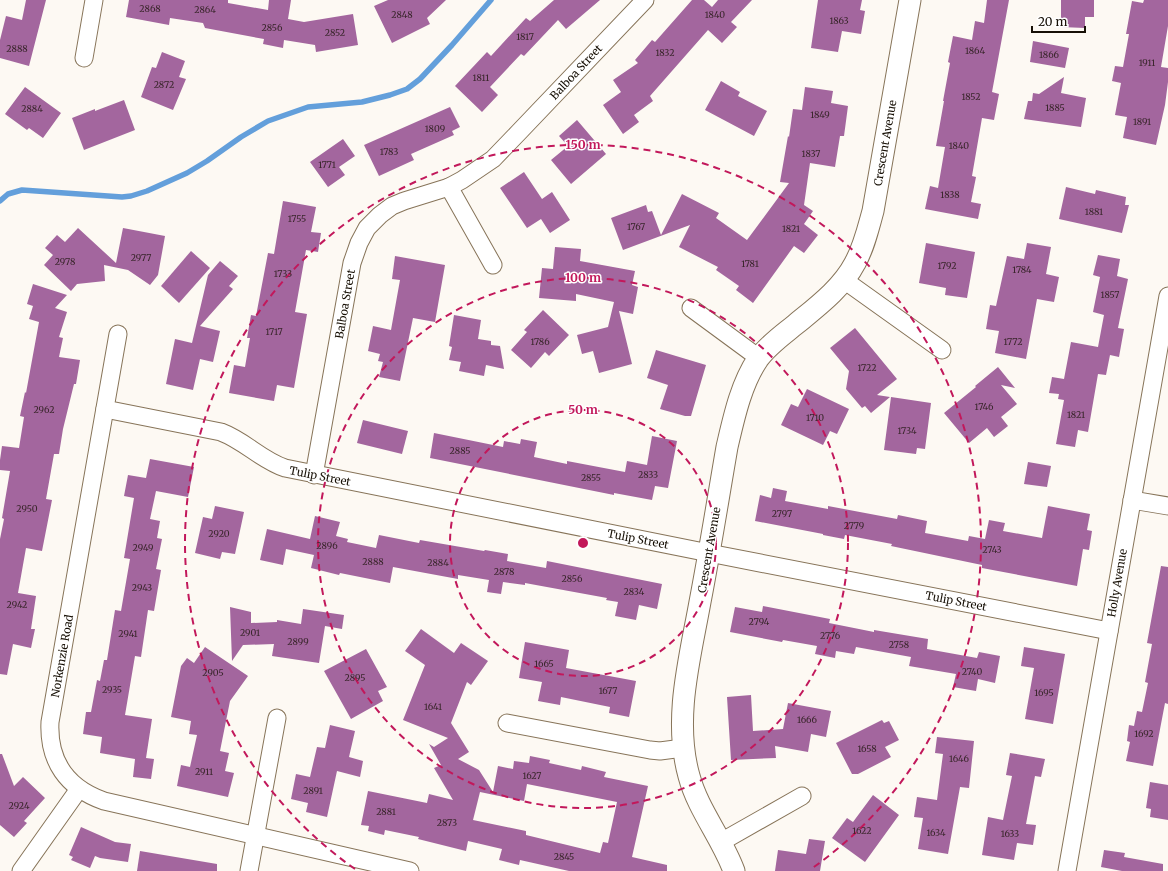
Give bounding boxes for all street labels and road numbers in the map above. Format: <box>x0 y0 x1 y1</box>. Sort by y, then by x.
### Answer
street label: Balboa Street <box>547 41 606 103</box>
street label: Crescent Avenue <box>871 99 899 187</box>
street label: Balboa Street <box>332 267 358 340</box>
street label: Tulip Street <box>288 463 353 489</box>
street label: Crescent Avenue <box>695 506 723 594</box>
street label: Tulip Street <box>606 526 671 552</box>
street label: Holly Avenue <box>1104 547 1130 618</box>
street label: Tulip Street <box>924 588 989 614</box>
street label: Norkenzie Road <box>48 613 76 698</box>

